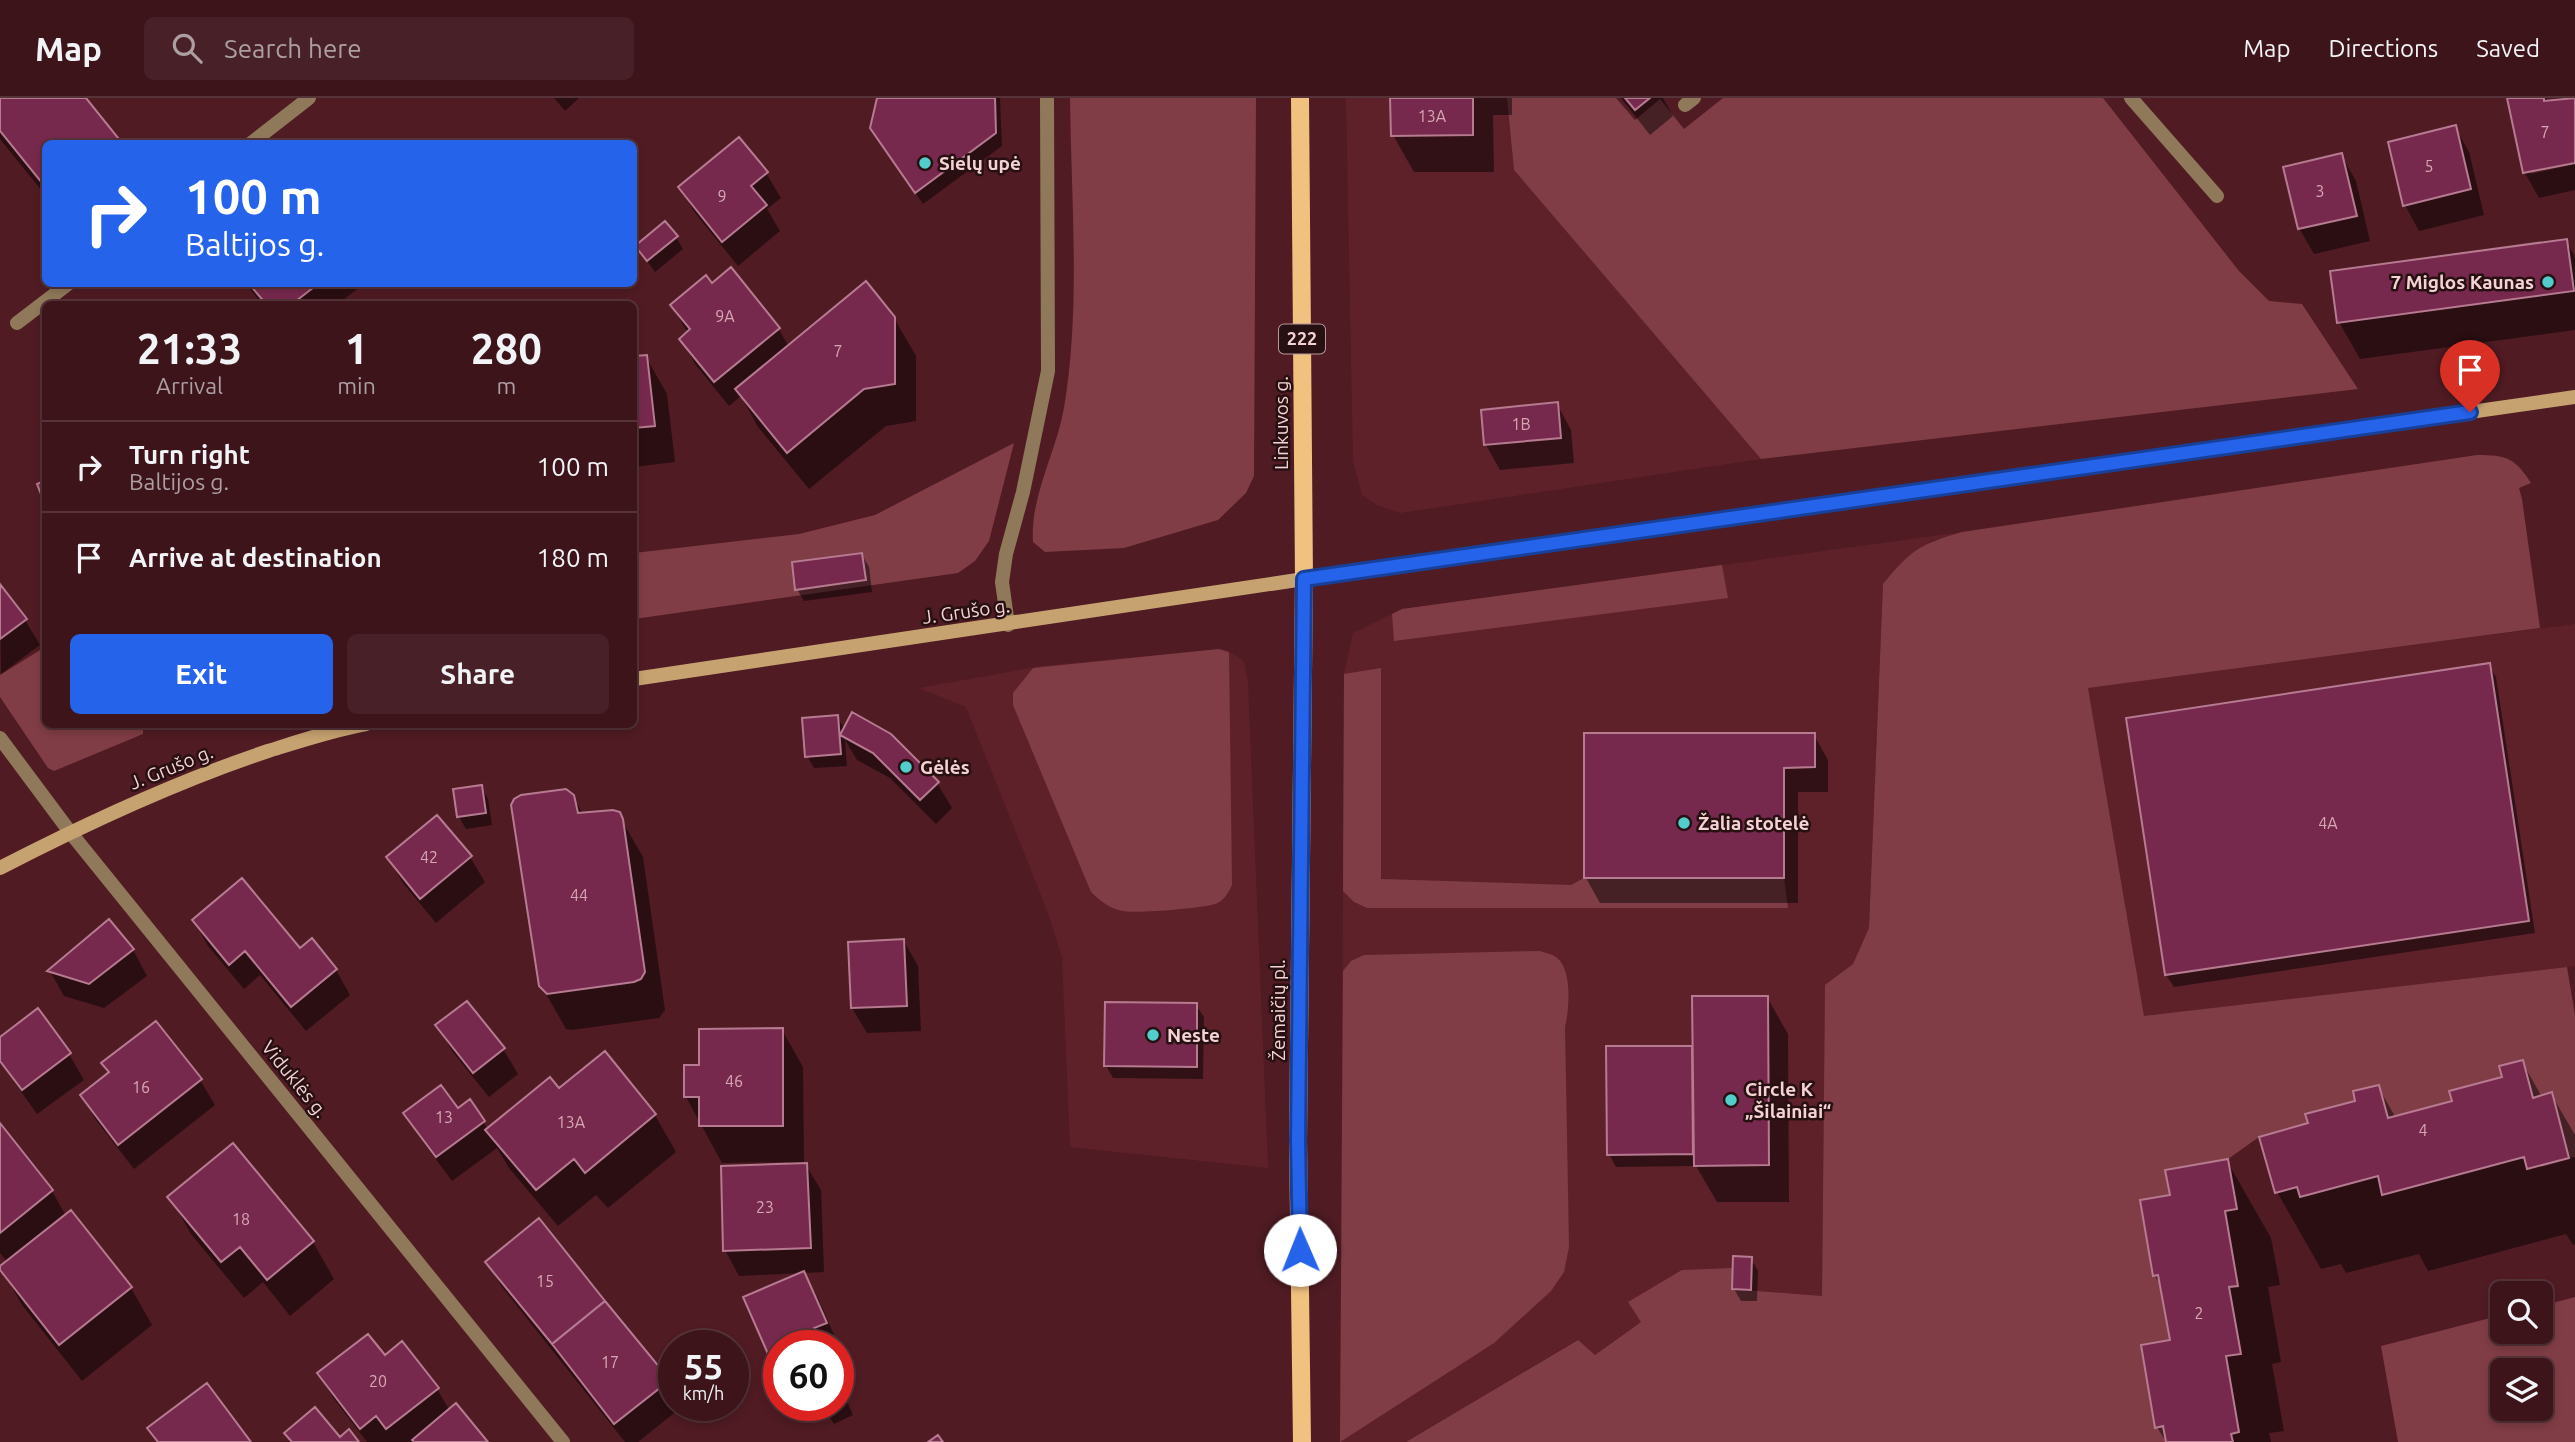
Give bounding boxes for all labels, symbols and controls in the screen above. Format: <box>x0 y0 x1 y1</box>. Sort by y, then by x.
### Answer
search box <box>144 17 634 80</box>
icon: search <box>168 29 206 67</box>
text: Map <box>35 30 102 67</box>
text: Search here <box>224 34 362 63</box>
text: Map <box>2243 35 2290 62</box>
text: Directions <box>2328 35 2438 62</box>
text: Saved <box>2476 35 2540 62</box>
house number: 13A <box>1418 107 1447 125</box>
house number: 7 <box>2540 123 2550 141</box>
place label: Sielų upė <box>939 152 1021 174</box>
marker: Sielų upė <box>917 155 933 171</box>
house number: 5 <box>2424 157 2434 175</box>
icon: right <box>70 168 161 259</box>
text: 100 m <box>185 168 322 223</box>
house number: 3 <box>2315 182 2325 200</box>
house number: 9 <box>717 187 727 205</box>
text: Baltijos g. <box>185 226 325 262</box>
place label: 7 Miglos Kaunas <box>2390 271 2534 293</box>
marker: 7 Miglos Kaunas <box>2540 274 2556 290</box>
house number: 9A <box>715 307 735 325</box>
text: 21:33 <box>137 325 242 372</box>
text: 1 <box>345 325 368 372</box>
text: 280 <box>471 325 542 372</box>
road number: 222 <box>1279 325 1325 354</box>
pin <box>2440 340 2500 412</box>
house number: 7 <box>833 342 843 360</box>
icon: arrive <box>2451 351 2489 389</box>
text: Arrival <box>156 373 223 398</box>
text: min <box>337 373 376 398</box>
text: m <box>496 373 516 398</box>
street label: Linkuvos g. <box>1270 376 1292 470</box>
house number: 1B <box>1511 415 1531 433</box>
text: Turn right <box>129 440 250 469</box>
icon: right <box>70 448 108 486</box>
text: 100 m <box>537 452 609 481</box>
text: Baltijos g. <box>129 469 229 494</box>
icon: arrive <box>70 539 108 577</box>
text: Arrive at destination <box>129 543 382 572</box>
text: 180 m <box>537 543 609 572</box>
street label: J. Grušo g. <box>921 594 1011 628</box>
button: Exit <box>70 634 333 714</box>
button: Share <box>347 634 609 714</box>
street label: J. Grušo g. <box>126 740 216 794</box>
place label: Gėlės <box>920 756 970 778</box>
marker: Gėlės <box>898 759 914 775</box>
place label: Žalia stotelė <box>1698 812 1810 834</box>
house number: 4A <box>2318 814 2338 832</box>
marker: Žalia stotelė <box>1676 815 1692 831</box>
house number: 42 <box>420 848 438 866</box>
house number: 44 <box>570 886 588 904</box>
street label: Žemaičių pl. <box>1267 959 1289 1061</box>
place label: Neste <box>1167 1024 1220 1046</box>
marker: Neste <box>1145 1027 1161 1043</box>
street label: Viduklės g. <box>257 1036 333 1122</box>
house number: 46 <box>725 1072 743 1090</box>
house number: 16 <box>132 1078 150 1096</box>
place label: Circle K „Šilainiai“ <box>1745 1078 1831 1122</box>
marker: Circle K „Šilainiai“ <box>1723 1092 1739 1108</box>
house number: 13 <box>435 1108 453 1126</box>
house number: 13A <box>557 1113 586 1131</box>
house number: 4 <box>2418 1121 2428 1139</box>
house number: 23 <box>756 1198 774 1216</box>
house number: 18 <box>232 1210 250 1228</box>
position arrow <box>1263 1213 1337 1287</box>
house number: 15 <box>536 1272 554 1290</box>
map controls <box>2490 1281 2553 1421</box>
button: search <box>2490 1281 2553 1344</box>
house number: 2 <box>2194 1304 2204 1322</box>
speed limit sign: 60 <box>763 1330 854 1421</box>
text: 55 <box>684 1346 723 1386</box>
house number: 17 <box>601 1353 619 1371</box>
button: layers <box>2490 1358 2553 1421</box>
house number: 20 <box>369 1372 387 1390</box>
text: km/h <box>683 1383 724 1403</box>

